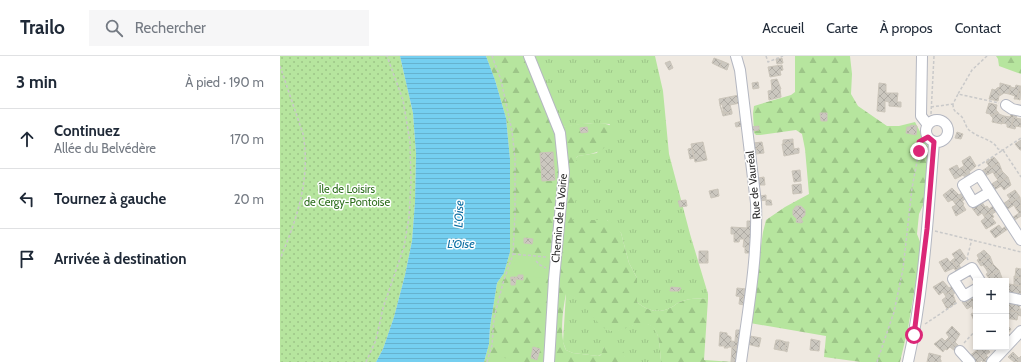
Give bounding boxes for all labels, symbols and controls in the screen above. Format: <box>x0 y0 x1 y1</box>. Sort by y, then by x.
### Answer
search box <box>89 10 369 46</box>
text: Trailo <box>20 16 65 39</box>
icon: search <box>103 17 125 39</box>
text: Rechercher <box>135 19 206 37</box>
text: Accueil <box>762 19 804 37</box>
text: Carte <box>826 19 858 37</box>
text: À propos <box>880 19 933 37</box>
text: Contact <box>955 19 1001 37</box>
text: 3 min <box>16 72 57 92</box>
text: À pied · 190 m <box>185 74 264 90</box>
text: Continuez <box>54 122 120 140</box>
icon: ahead <box>16 128 38 150</box>
text: 170 m <box>230 131 264 147</box>
text: Allée du Belvédère <box>54 140 156 156</box>
route end <box>910 142 928 160</box>
street label: Rue de Vauréal <box>742 150 764 220</box>
street label: Chemin de la Voirie <box>548 172 570 263</box>
park label: Île de Loisirs de Cergy-Pontoise <box>304 182 390 209</box>
icon: left <box>16 188 38 210</box>
text: Tournez à gauche <box>54 190 166 208</box>
text: 20 m <box>234 191 264 207</box>
water label: L'Oise <box>451 200 466 228</box>
water label: L’Oise <box>447 236 475 251</box>
icon: arrive <box>16 248 38 270</box>
text: Arrivée à destination <box>54 250 186 268</box>
map controls <box>973 278 1009 350</box>
button: + <box>973 278 1009 314</box>
button: − <box>973 314 1009 350</box>
route start <box>905 326 923 344</box>

